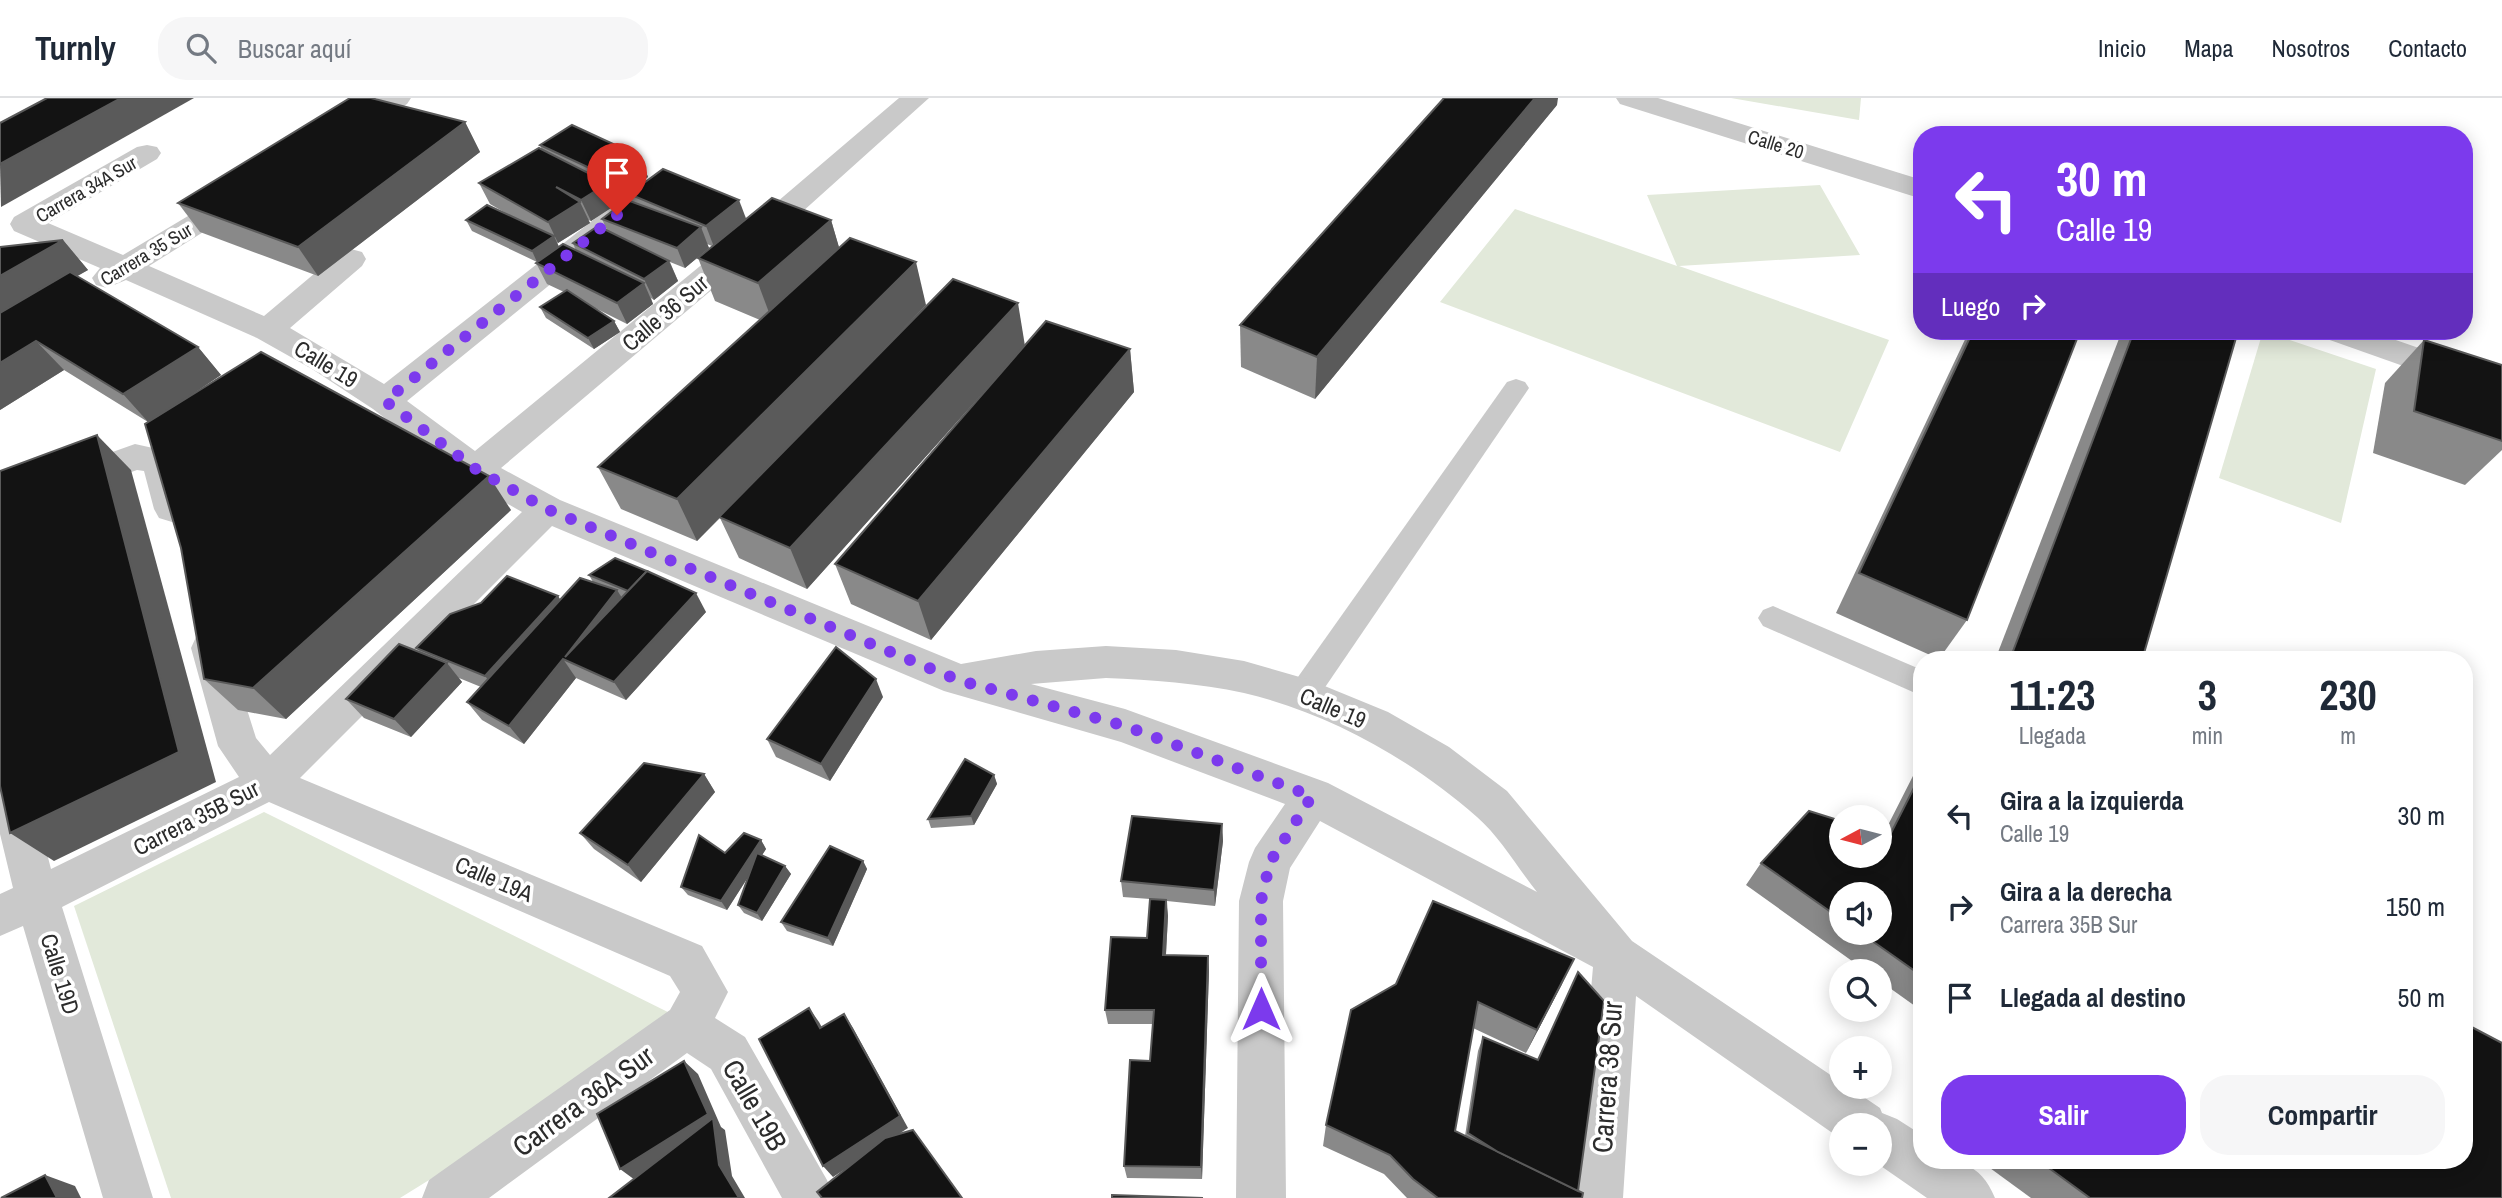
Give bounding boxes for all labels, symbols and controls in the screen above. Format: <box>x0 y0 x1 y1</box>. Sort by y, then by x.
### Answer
search box <box>158 17 648 80</box>
text: Turnly <box>35 26 116 70</box>
icon: search <box>182 29 220 67</box>
text: Buscar aquí <box>238 31 352 66</box>
text: Inicio <box>2098 32 2146 64</box>
text: Mapa <box>2184 32 2233 64</box>
text: Nosotros <box>2271 32 2350 64</box>
text: Contacto <box>2388 32 2467 64</box>
street label: Calle 20 <box>1745 123 1807 165</box>
pin <box>587 143 647 215</box>
text: 30 m <box>2056 145 2148 211</box>
street label: Carrera 34A Sur <box>31 149 142 228</box>
icon: arrive <box>598 154 636 192</box>
icon: left <box>1941 154 2032 245</box>
text: Calle 19 <box>2056 208 2152 251</box>
street label: Carrera 35 Sur <box>95 216 198 292</box>
street label: Calle 36 Sur <box>615 267 715 358</box>
icon: right <box>2014 287 2052 325</box>
text: Luego <box>1941 289 2000 324</box>
street label: Calle 19 <box>289 332 364 395</box>
text: 11:23 <box>2009 667 2095 723</box>
text: 3 <box>2198 667 2217 723</box>
text: 230 <box>2319 667 2377 723</box>
street label: Calle 19 <box>1295 680 1371 735</box>
text: Llegada <box>2019 720 2086 751</box>
text: min <box>2192 720 2223 751</box>
text: m <box>2340 720 2356 751</box>
street label: Carrera 35B Sur <box>128 772 265 863</box>
text: Gira a la izquierda <box>2000 783 2184 818</box>
icon: left <box>1941 797 1979 835</box>
text: 30 m <box>2398 798 2445 833</box>
north arrow <box>1829 805 1892 868</box>
map controls <box>1829 805 1892 1176</box>
text: Calle 19 <box>2000 818 2069 849</box>
street label: Calle 19A <box>451 848 538 909</box>
text: Gira a la derecha <box>2000 874 2172 909</box>
button: sound <box>1829 882 1892 945</box>
icon: right <box>1941 888 1979 926</box>
text: 150 m <box>2386 889 2445 924</box>
text: Carrera 35B Sur <box>2000 909 2137 940</box>
street label: Calle 19D <box>34 930 87 1018</box>
button: search <box>1829 959 1892 1022</box>
position arrow <box>1224 972 1298 1046</box>
icon: arrive <box>1941 979 1979 1017</box>
text: Llegada al destino <box>2000 980 2186 1015</box>
text: 50 m <box>2398 980 2445 1015</box>
street label: Carrera 38 Sur <box>1583 1000 1631 1154</box>
button: + <box>1829 1036 1892 1099</box>
street label: Carrera 36A Sur <box>505 1037 662 1165</box>
street label: Calle 19B <box>714 1052 796 1158</box>
button: Salir <box>1941 1075 2186 1155</box>
button: Compartir <box>2200 1075 2445 1155</box>
button: − <box>1829 1113 1892 1176</box>

